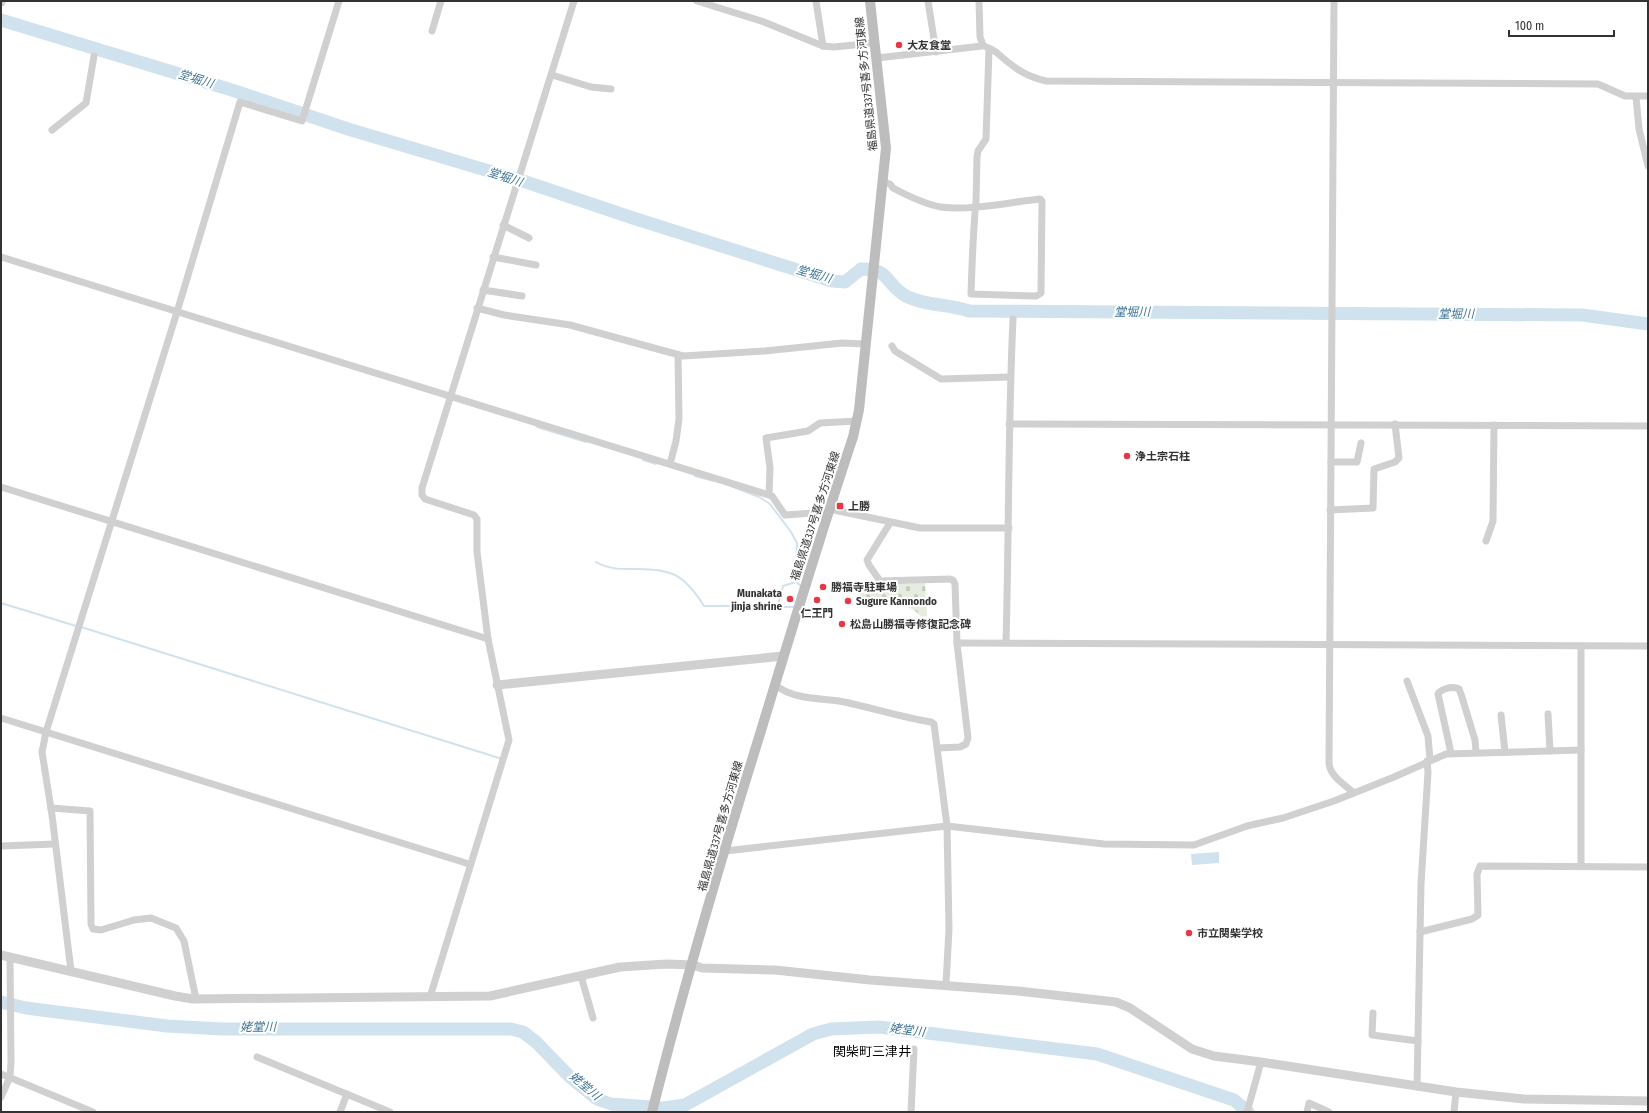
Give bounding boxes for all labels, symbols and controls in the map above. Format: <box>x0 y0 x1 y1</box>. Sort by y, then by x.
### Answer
scale bar <box>1509 12 1614 38</box>
street label: 福島県道337号喜多方河東線 <box>853 16 880 152</box>
text: 100 m <box>1515 19 1544 33</box>
place label: 大友食堂 <box>907 39 951 52</box>
marker: 大友食堂 <box>894 40 904 50</box>
water label: 堂堀川 <box>177 67 217 92</box>
water label: 堂堀川 <box>486 165 526 190</box>
water label: 堂堀川 <box>795 262 835 286</box>
water label: 堂堀川 <box>1114 305 1152 319</box>
water label: 堂堀川 <box>1438 307 1476 321</box>
street label: 福島県道337号喜多方河東線 <box>788 450 843 583</box>
place label: 浄土宗石柱 <box>1135 450 1190 463</box>
marker: 浄土宗石柱 <box>1122 451 1132 461</box>
place label: 上勝 <box>848 500 870 513</box>
marker: 上勝 <box>835 501 845 511</box>
place label: 勝福寺駐車場 <box>831 581 897 594</box>
marker: 勝福寺駐車場 <box>818 582 828 592</box>
place label: Munakata jinja shrine <box>730 587 783 613</box>
marker: Munakata jinja shrine <box>785 594 795 604</box>
marker: 仁王門 <box>812 595 822 605</box>
place label: Sugure Kannondo <box>856 595 937 608</box>
marker: Sugure Kannondo <box>843 596 853 606</box>
place label: 仁王門 <box>801 607 834 620</box>
place label: 松島山勝福寺修復記念碑 <box>850 618 971 631</box>
marker: 松島山勝福寺修復記念碑 <box>837 619 847 629</box>
street label: 福島県道337号喜多方河東線 <box>696 759 745 893</box>
place label: 市立関柴学校 <box>1197 927 1263 940</box>
marker: 市立関柴学校 <box>1184 928 1194 938</box>
water label: 姥堂川 <box>240 1020 278 1034</box>
water label: 姥堂川 <box>888 1021 928 1039</box>
district label: 関柴町三津井 <box>833 1044 911 1059</box>
water label: 姥堂川 <box>567 1069 605 1104</box>

